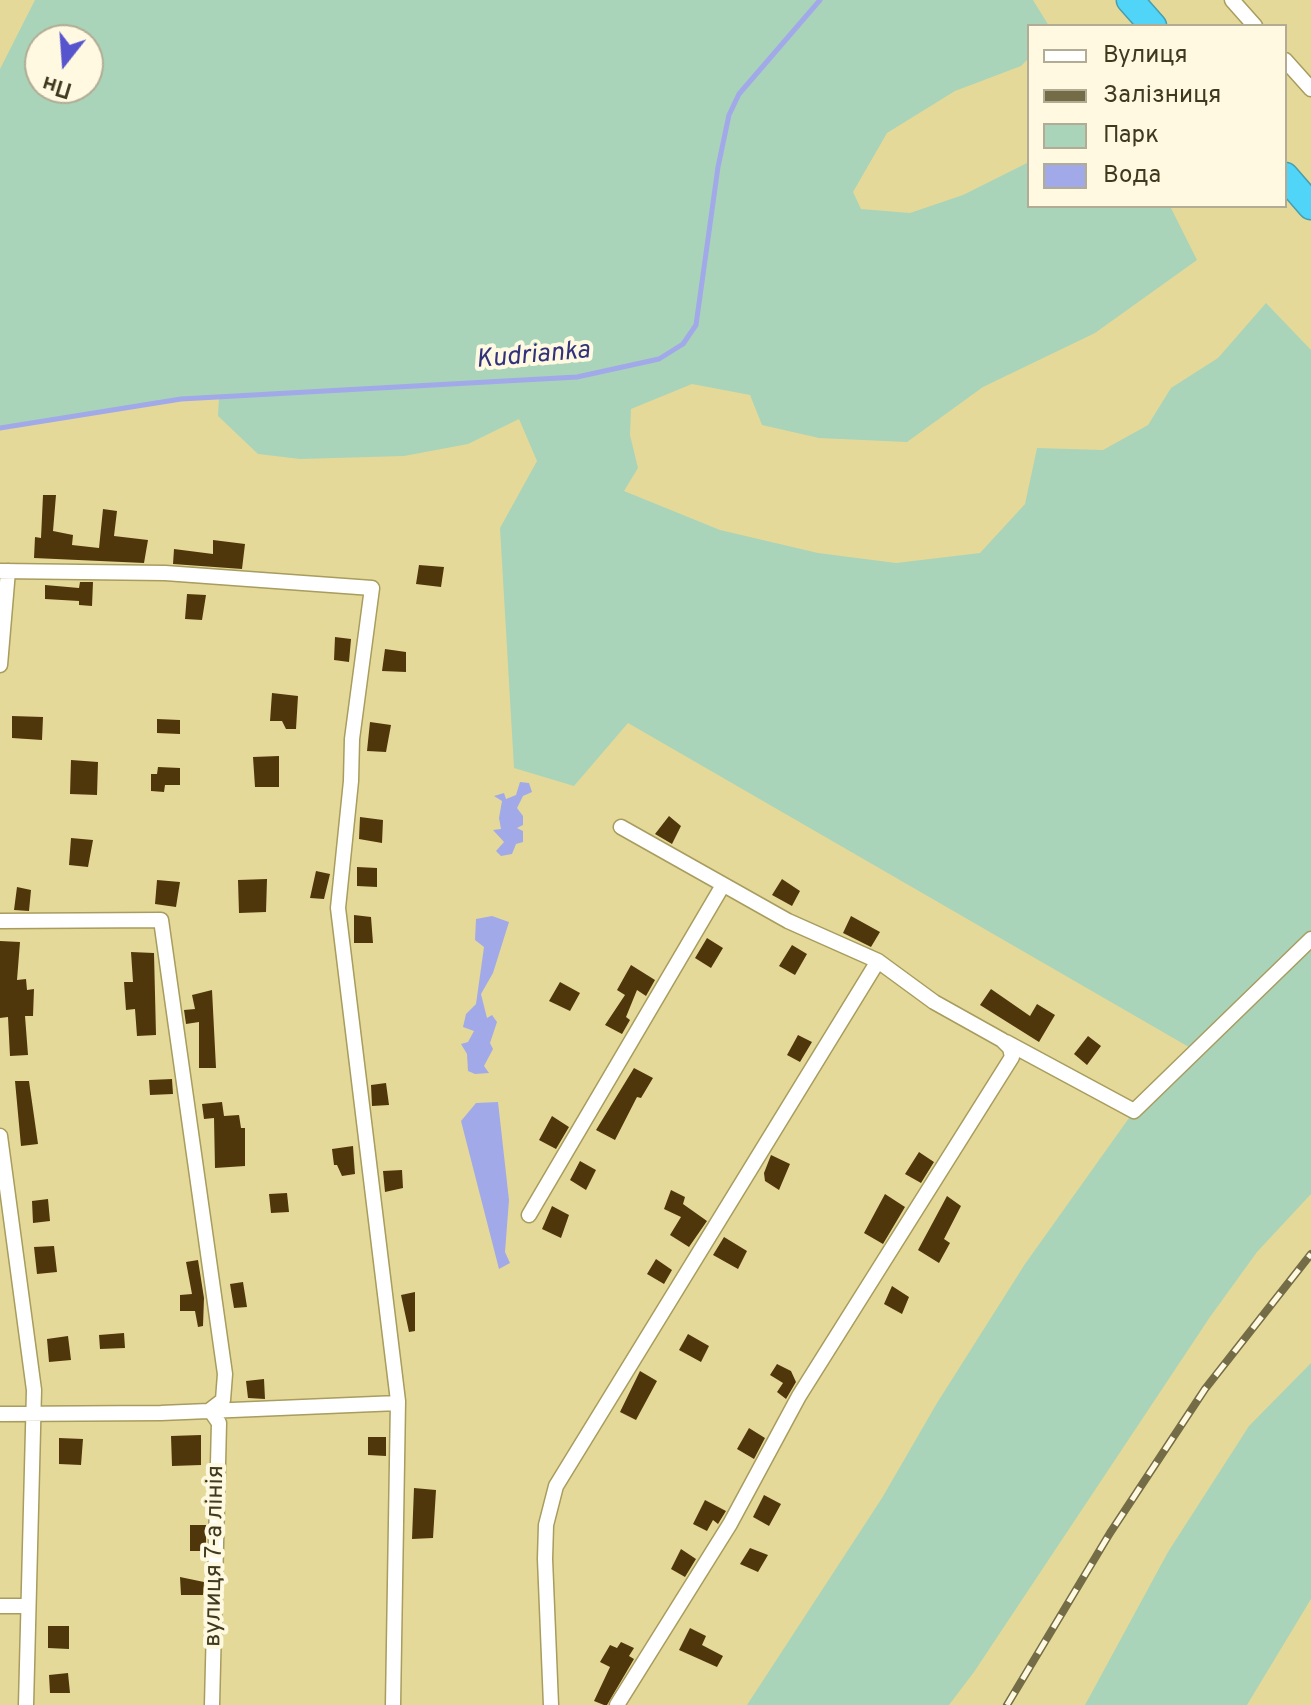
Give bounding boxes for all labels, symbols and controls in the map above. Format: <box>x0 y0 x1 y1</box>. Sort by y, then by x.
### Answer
north arrow <box>24 24 104 104</box>
legend <box>1027 24 1287 208</box>
text: Вулиця <box>1103 41 1187 71</box>
text: Пн <box>39 68 76 103</box>
text: Залізниця <box>1103 81 1221 111</box>
text: Парк <box>1103 121 1159 151</box>
text: Вода <box>1103 161 1161 191</box>
water label: Kudrianka <box>475 336 591 378</box>
street label: вулиця 7-а лінія <box>200 1465 232 1647</box>

